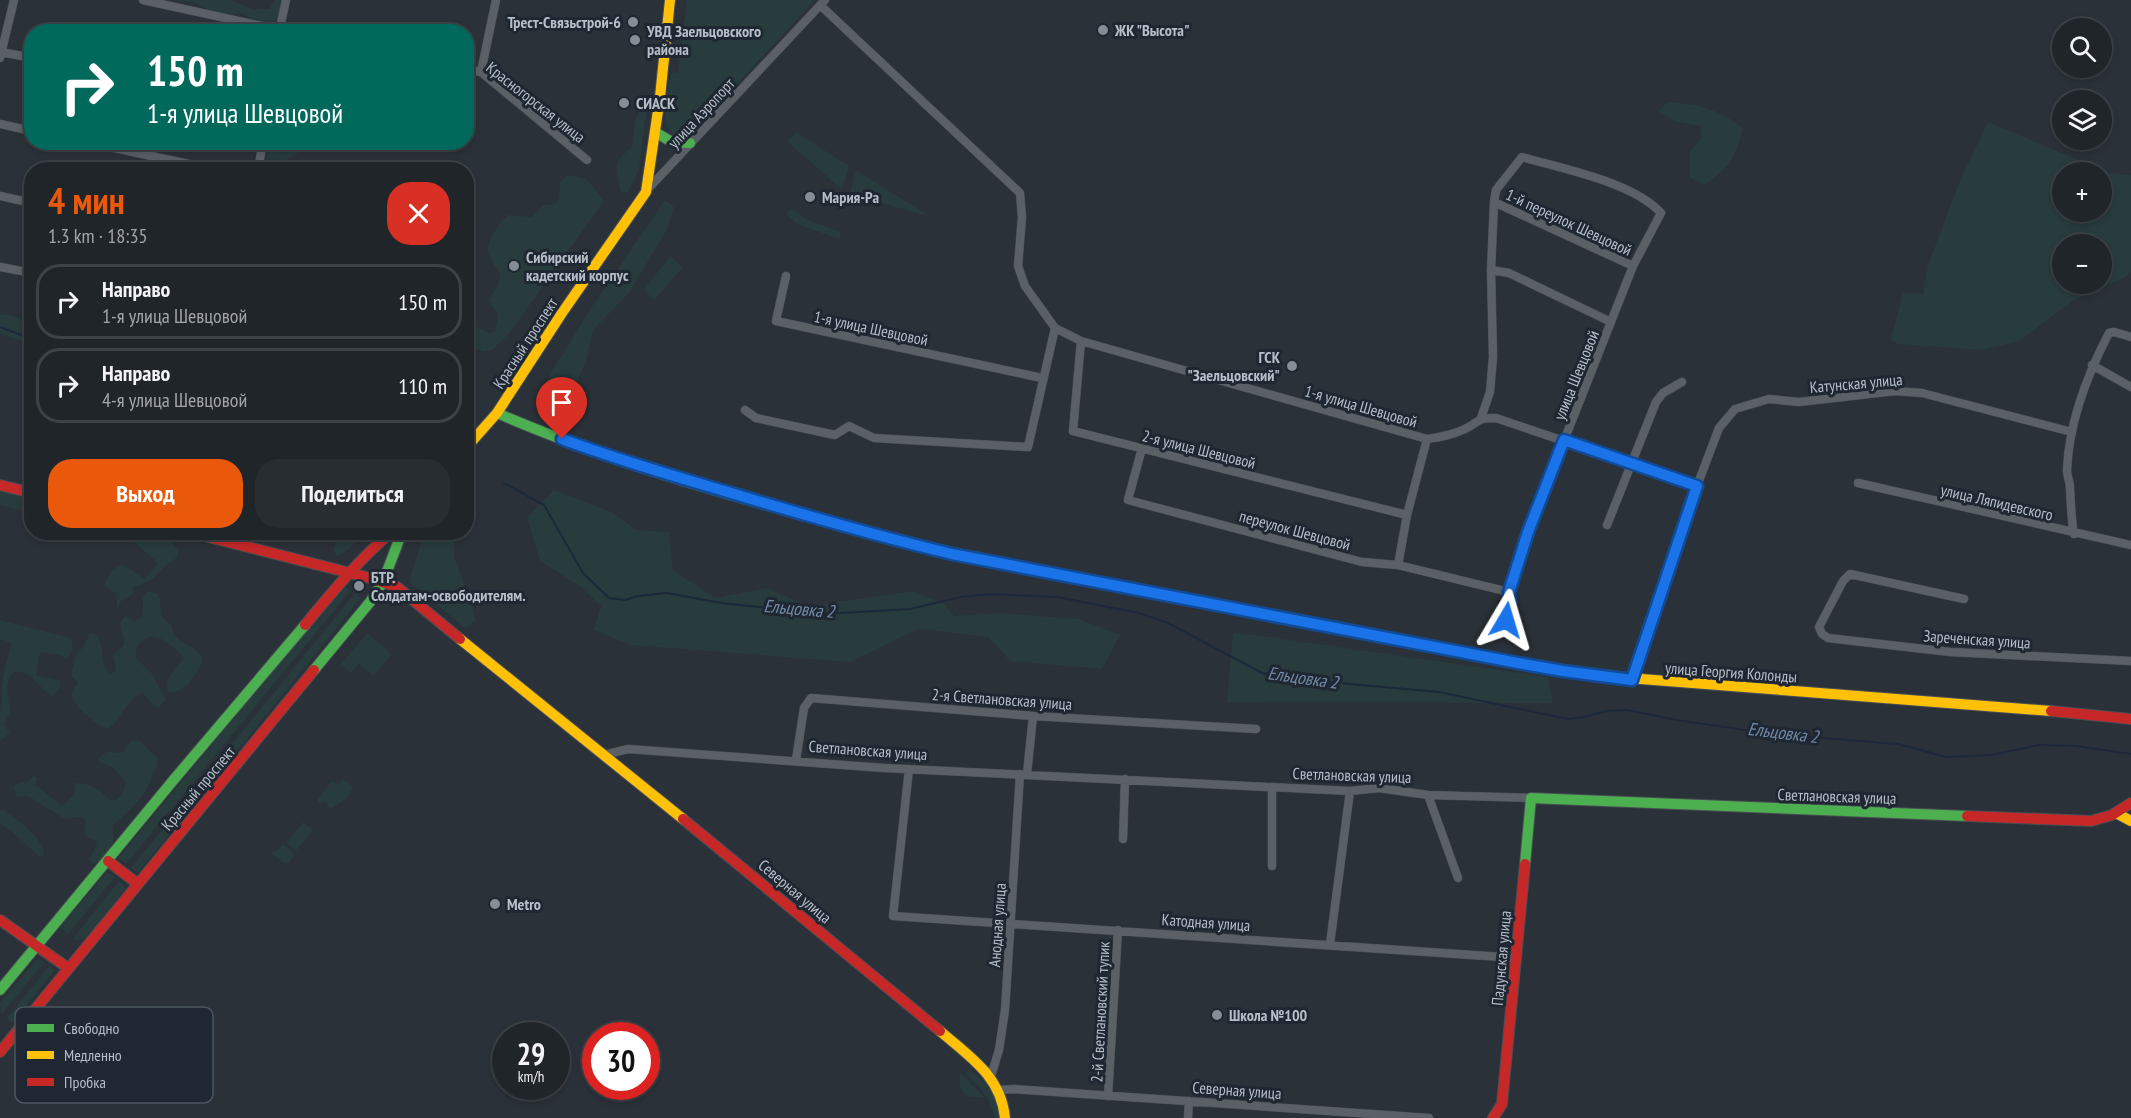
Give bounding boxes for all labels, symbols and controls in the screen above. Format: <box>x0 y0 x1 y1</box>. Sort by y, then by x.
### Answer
place label: Трест-Связьстрой-6 <box>507 12 621 32</box>
marker: Трест-Связьстрой-6 <box>626 15 640 29</box>
map controls <box>2052 18 2112 294</box>
button: search <box>2052 18 2112 78</box>
place label: ЖК "Высота" <box>1114 20 1190 40</box>
place label: УВД Заельцовского района <box>646 21 761 59</box>
marker: ЖК "Высота" <box>1096 23 1110 37</box>
marker: УВД Заельцовского района <box>628 33 642 47</box>
text: 150 m <box>147 43 244 98</box>
icon: right <box>48 48 126 126</box>
street label: Красногорская улица <box>483 57 589 147</box>
street label: улица Аэропорт <box>663 73 739 152</box>
button: layers <box>2052 90 2112 150</box>
place label: СИАСК <box>636 93 676 113</box>
text: 1-я улица Шевцовой <box>147 96 343 130</box>
marker: СИАСК <box>617 96 631 110</box>
button: + <box>2052 162 2112 222</box>
text: 4 мин <box>48 177 125 224</box>
button: close <box>387 182 450 245</box>
street label: 1-й переулок Шевцовой <box>1503 184 1635 260</box>
place label: Мария-Ра <box>822 187 879 207</box>
marker: Мария-Ра <box>803 190 817 204</box>
text: 1.3 km · 18:35 <box>48 223 147 249</box>
button: − <box>2052 234 2112 294</box>
place label: Сибирский кадетский корпус <box>526 247 629 285</box>
marker: Сибирский кадетский корпус <box>507 259 521 273</box>
text: Направо <box>102 275 170 303</box>
icon: right <box>51 285 84 318</box>
text: 150 m <box>398 288 447 316</box>
street label: Красный проспект <box>488 293 562 392</box>
text: 1-я улица Шевцовой <box>102 303 247 329</box>
street label: 1-я улица Шевцовой <box>812 306 930 350</box>
street label: улица Шевцовой <box>1549 327 1603 423</box>
place label: ГСК "Заельцовский" <box>1187 347 1281 385</box>
text: Направо <box>102 359 170 387</box>
marker: ГСК "Заельцовский" <box>1285 359 1299 373</box>
icon: right <box>51 369 84 402</box>
street label: Катунская улица <box>1809 369 1903 397</box>
text: 110 m <box>398 372 447 400</box>
pin <box>536 377 587 439</box>
street label: 1-я улица Шевцовой <box>1302 380 1420 432</box>
icon: arrive <box>545 386 578 419</box>
text: 4-я улица Шевцовой <box>102 387 247 413</box>
street label: 2-я улица Шевцовой <box>1140 425 1258 473</box>
button: Выход <box>48 459 243 528</box>
button: Поделиться <box>255 459 450 528</box>
street label: улица Ляпидевского <box>1939 479 2055 525</box>
street label: переулок Шевцовой <box>1237 506 1353 554</box>
place label: БТР. Солдатам-освободителям. <box>371 567 526 605</box>
marker: БТР. Солдатам-освободителям. <box>352 579 366 593</box>
position arrow <box>1474 588 1538 652</box>
water label: Ельцовка 2 <box>763 594 837 623</box>
street label: Зареченская улица <box>1923 625 2031 653</box>
street label: улица Георгия Колонды <box>1664 657 1798 687</box>
water label: Ельцовка 2 <box>1266 661 1342 694</box>
street label: 2-я Светлановская улица <box>931 684 1073 714</box>
water label: Ельцовка 2 <box>1746 717 1822 748</box>
street label: Светлановская улица <box>808 736 928 764</box>
street label: Красный проспект <box>157 741 240 834</box>
street label: Светлановская улица <box>1292 763 1412 787</box>
street label: Светлановская улица <box>1777 784 1897 808</box>
street label: Северная улица <box>754 855 836 927</box>
street label: Анодная улица <box>984 882 1010 968</box>
place label: Metro <box>507 894 541 914</box>
marker: Metro <box>488 897 502 911</box>
street label: Катодная улица <box>1161 909 1251 935</box>
street label: Падунская улица <box>1487 910 1515 1006</box>
street label: 2-й Светлановский тупик <box>1086 940 1114 1083</box>
place label: Школа №100 <box>1229 1005 1308 1025</box>
legend <box>15 1007 213 1103</box>
marker: Школа №100 <box>1210 1008 1224 1022</box>
text: Свободно <box>64 1018 119 1038</box>
speed limit sign: 30 <box>582 1022 660 1100</box>
text: 29 <box>517 1034 545 1073</box>
text: Медленно <box>64 1045 122 1065</box>
text: km/h <box>518 1067 544 1086</box>
text: Пробка <box>64 1072 106 1092</box>
street label: Северная улица <box>1192 1077 1282 1103</box>

